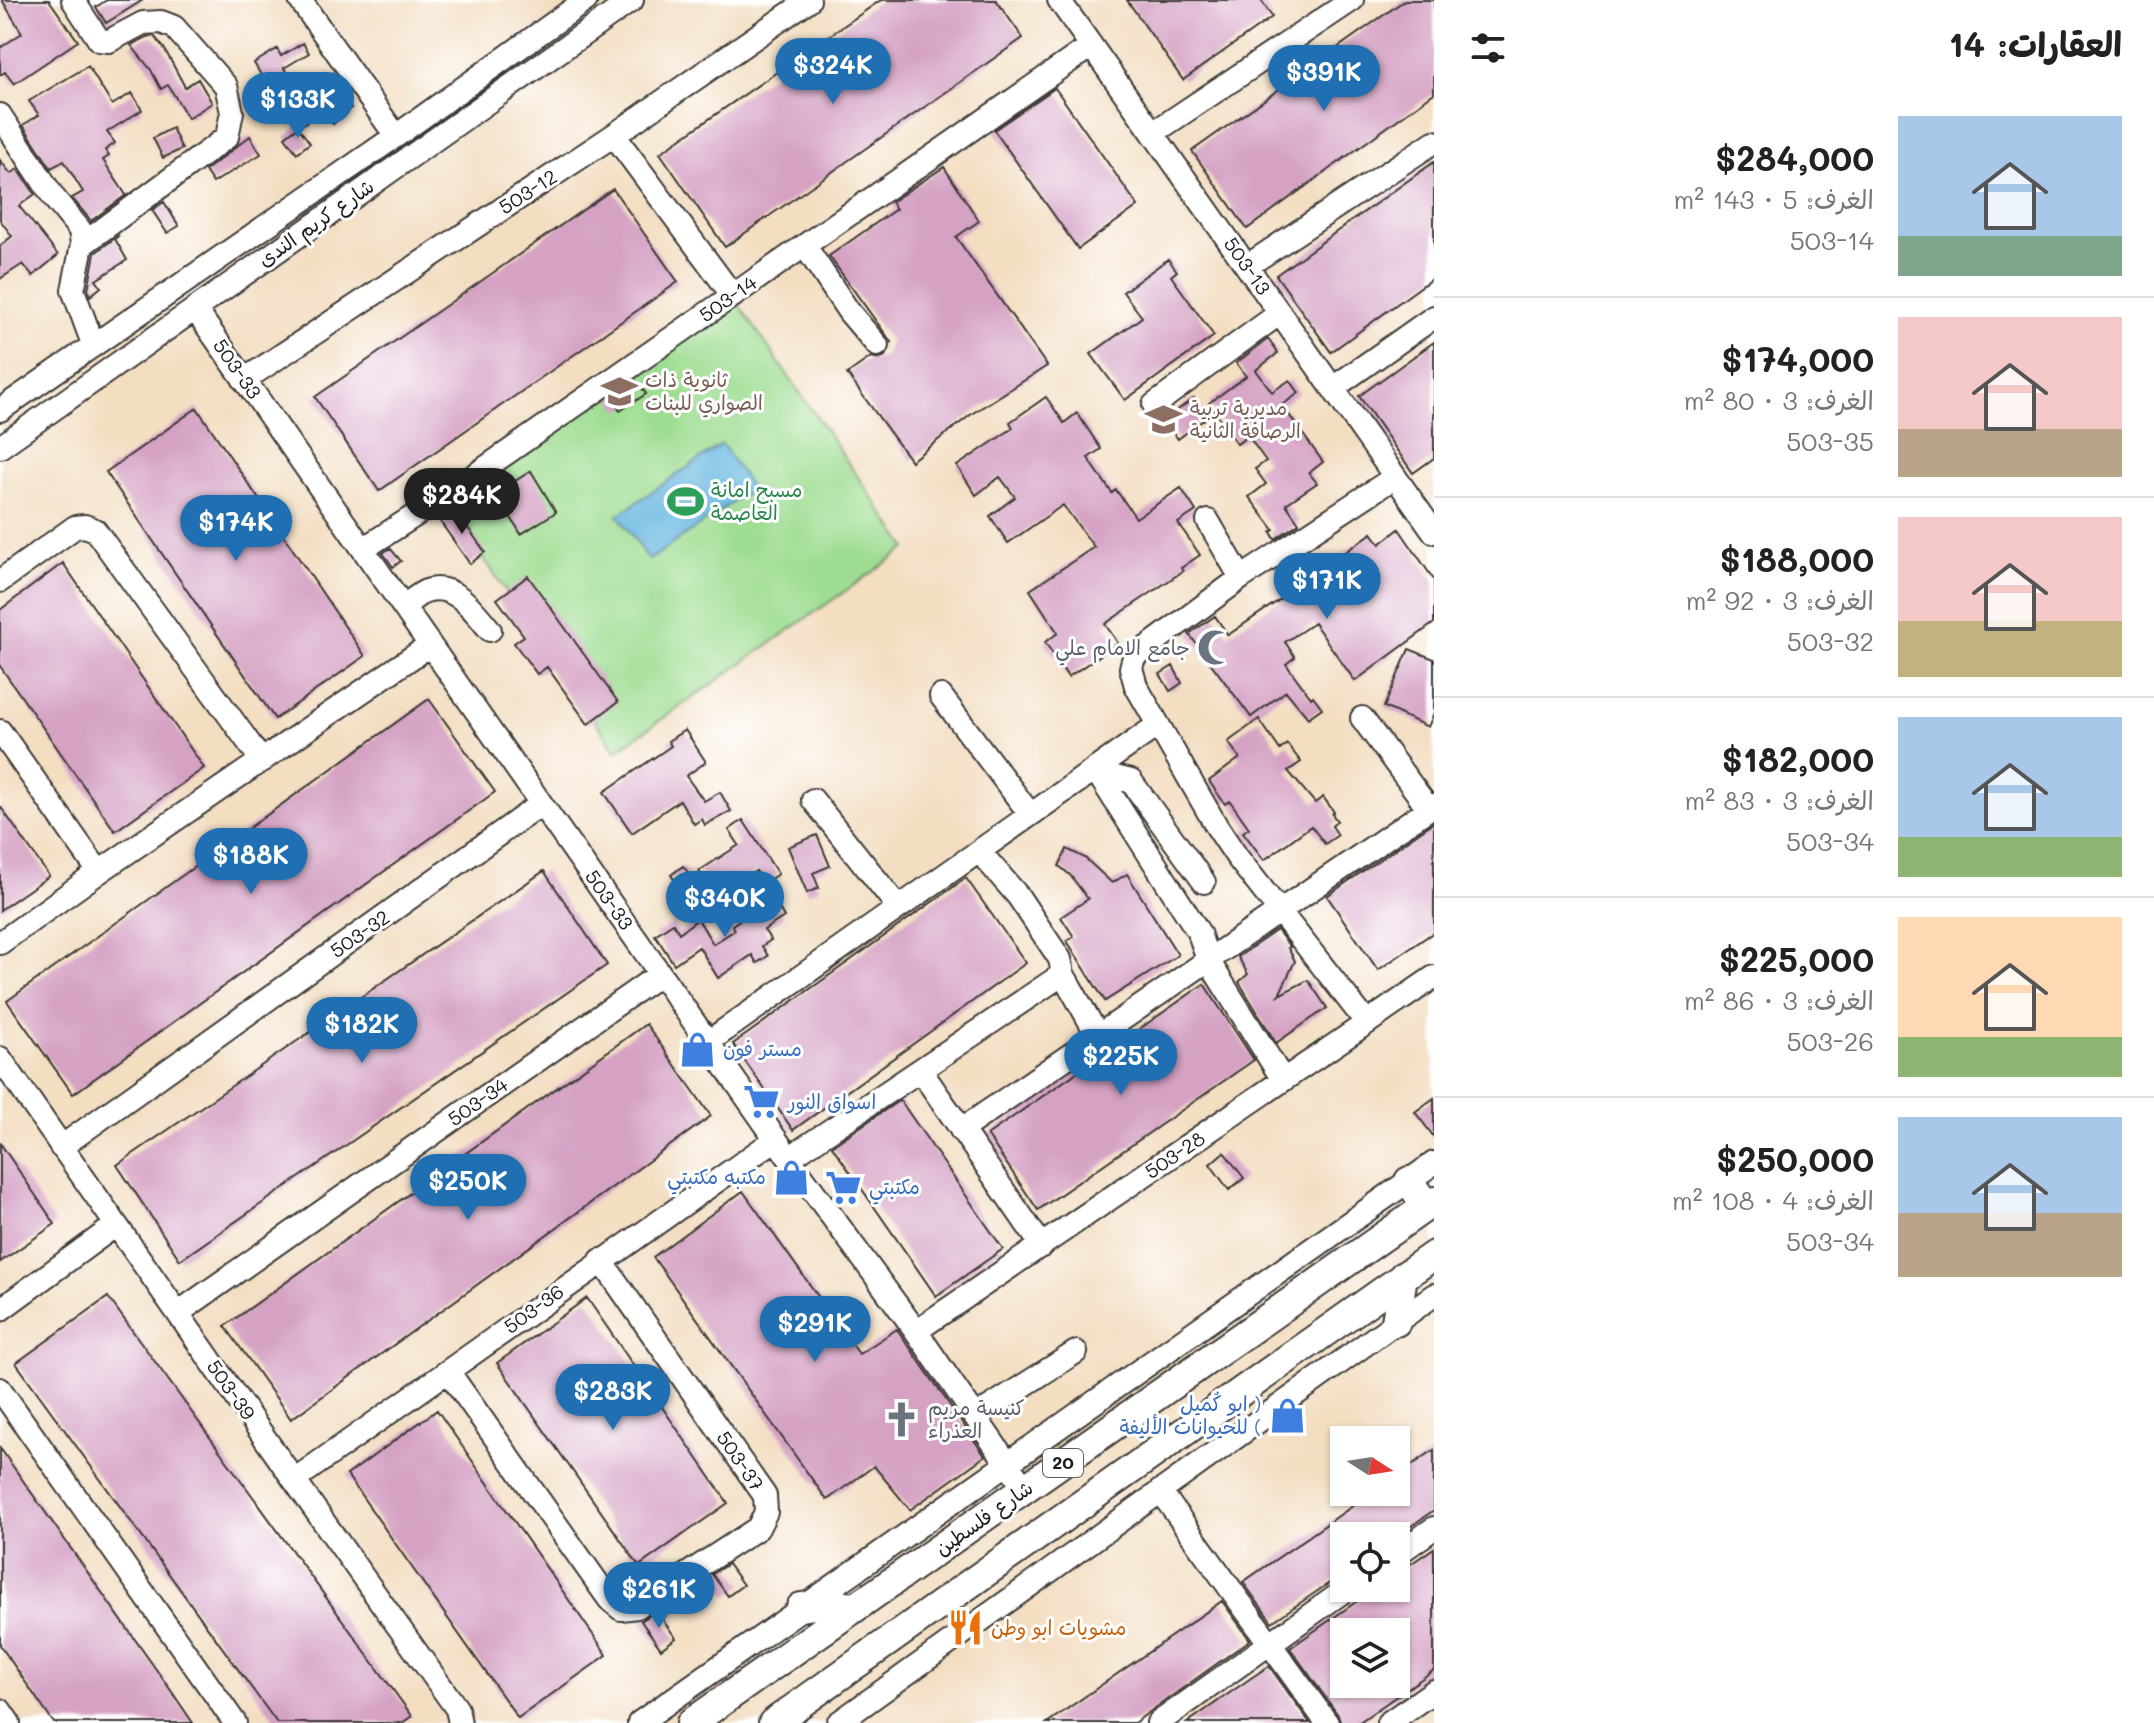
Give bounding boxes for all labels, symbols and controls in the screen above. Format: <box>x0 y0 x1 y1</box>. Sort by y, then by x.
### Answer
text: العقارات: 14 <box>1948 21 2122 66</box>
icon: filters <box>1466 26 1510 70</box>
pin: $324K <box>777 38 889 106</box>
pin: $391K <box>1268 45 1380 113</box>
text: $324K <box>793 47 873 81</box>
text: $391K <box>1286 54 1362 88</box>
pin: $133K <box>242 72 354 140</box>
text: $133K <box>260 81 336 115</box>
text: $284,000 <box>1715 135 1874 180</box>
icon: home <box>1962 148 2058 244</box>
street label: 503-12 <box>493 163 561 220</box>
street label: شارع كريم الندى <box>252 172 380 274</box>
text: الغرف: 5 · 143 m² <box>1673 182 1874 216</box>
text: 503-14 <box>1790 223 1874 257</box>
street label: 503-13 <box>1219 231 1277 299</box>
street label: 503-14 <box>693 269 762 327</box>
street label: 503-33 <box>208 333 268 404</box>
text: $174,000 <box>1721 336 1874 381</box>
icon: home <box>1962 349 2058 445</box>
place label: ثانوية ذات الصواري للبنات <box>645 366 763 418</box>
school or university icon: ثانوية ذات الصواري للبنات <box>600 373 638 411</box>
text: الغرف: 3 · 80 m² <box>1684 383 1874 417</box>
place label: مديرية تربية الرصافة الثانية <box>1190 394 1301 443</box>
school or university icon: مديرية تربية الرصافة الثانية <box>1145 401 1183 439</box>
text: 503-35 <box>1786 424 1874 458</box>
pin: $284K <box>406 468 518 536</box>
place label: مسبح امانة العاصمة <box>711 476 803 525</box>
text: $284K <box>422 477 502 511</box>
sports icon: مسبح امانة العاصمة <box>666 483 704 521</box>
pin: $174K <box>180 495 292 563</box>
text: $174K <box>198 504 274 538</box>
text: $188,000 <box>1720 536 1874 581</box>
icon: home <box>1962 549 2058 645</box>
pin: $171K <box>1271 553 1383 621</box>
text: $171K <box>1292 562 1362 596</box>
text: الغرف: 3 · 92 m² <box>1686 583 1874 617</box>
text: 503-32 <box>1787 624 1874 658</box>
mosque icon: جامع الامام علي <box>1197 629 1235 667</box>
place label: جامع الامام علي <box>1055 634 1190 666</box>
text: $182,000 <box>1722 736 1874 781</box>
icon: home <box>1962 749 2058 845</box>
text: الغرف: 3 · 83 m² <box>1685 783 1874 817</box>
text: 503-34 <box>1786 824 1874 858</box>
pin: $188K <box>195 828 307 896</box>
text: $188K <box>213 837 289 871</box>
street label: 503-33 <box>580 864 640 935</box>
pin: $340K <box>669 871 781 939</box>
text: $340K <box>684 880 766 914</box>
street label: 503-32 <box>325 903 394 963</box>
text: $225,000 <box>1719 936 1874 981</box>
icon: home <box>1962 949 2058 1045</box>
text: الغرف: 3 · 86 m² <box>1684 983 1874 1017</box>
pin: $182K <box>306 997 418 1065</box>
text: $182K <box>324 1006 400 1040</box>
text: 503-26 <box>1786 1024 1874 1058</box>
pin: $225K <box>1065 1029 1177 1097</box>
shop icon: مستر فون <box>678 1030 716 1068</box>
place label: مستر فون <box>723 1035 802 1061</box>
text: $225K <box>1082 1038 1160 1072</box>
street label: 503-34 <box>442 1071 513 1131</box>
supermarket icon: اسواق النور <box>743 1083 781 1121</box>
place label: اسواق النور <box>786 1088 876 1116</box>
street label: 503-28 <box>1139 1125 1210 1184</box>
text: $250,000 <box>1716 1136 1874 1181</box>
icon: home <box>1962 1149 2058 1245</box>
pin: $250K <box>412 1154 524 1222</box>
shop icon: مكتبه مكتبتي <box>773 1158 811 1196</box>
text: $250K <box>428 1163 508 1197</box>
place label: مكتبه مكتبتي <box>667 1163 766 1195</box>
supermarket icon: مكتبتي <box>824 1168 862 1206</box>
place label: مكتبتي <box>869 1173 920 1205</box>
text: الغرف: 4 · 108 m² <box>1672 1183 1874 1217</box>
text: 503-34 <box>1786 1224 1874 1258</box>
street label: 503-36 <box>498 1278 569 1339</box>
pin: $291K <box>759 1296 871 1364</box>
text: $291K <box>778 1305 852 1339</box>
street label: 503-39 <box>202 1354 262 1425</box>
pin: $283K <box>557 1364 669 1432</box>
text: $283K <box>573 1373 653 1407</box>
place label: ابو كُميل ) للحيوانات الأليفة ( <box>1119 1390 1261 1440</box>
place label: كنيسة مريم العذراء <box>928 1394 1024 1443</box>
shop icon: ابو كُميل ) للحيوانات الأليفة ( <box>1268 1396 1306 1434</box>
church icon: كنيسة مريم العذراء <box>883 1401 921 1439</box>
street label: 503-37 <box>711 1425 770 1495</box>
north arrow <box>1330 1426 1410 1506</box>
map controls <box>1330 1426 1410 1698</box>
road number: 20 <box>1043 1449 1083 1477</box>
street label: شارع فلسطين <box>929 1474 1039 1562</box>
button: locate <box>1330 1522 1410 1602</box>
pin: $261K <box>603 1562 715 1630</box>
text: $261K <box>622 1571 696 1605</box>
restaurant icon: مشويات ابو وطن <box>946 1609 984 1647</box>
place label: مشويات ابو وطن <box>991 1614 1126 1640</box>
button: layers <box>1330 1618 1410 1698</box>

